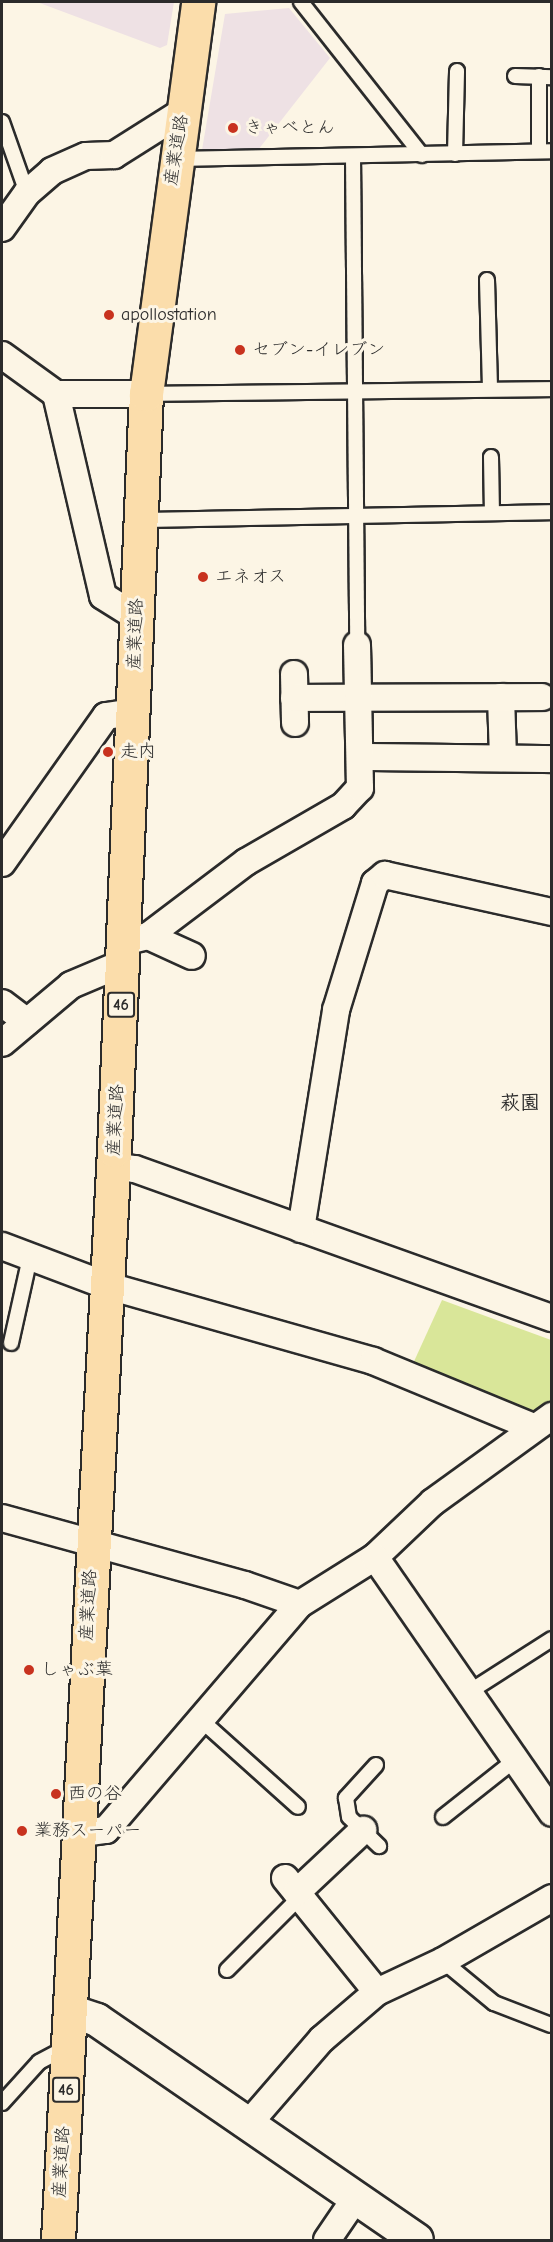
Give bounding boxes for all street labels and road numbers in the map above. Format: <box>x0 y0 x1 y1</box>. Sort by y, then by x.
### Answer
street label: 産業道路 <box>161 113 193 187</box>
street label: 産業道路 <box>124 598 148 670</box>
road number: 46 <box>106 992 136 1018</box>
street label: 産業道路 <box>103 1083 129 1157</box>
street label: 産業道路 <box>76 1568 102 1642</box>
road number: 46 <box>51 2077 81 2103</box>
street label: 産業道路 <box>49 2125 75 2199</box>

